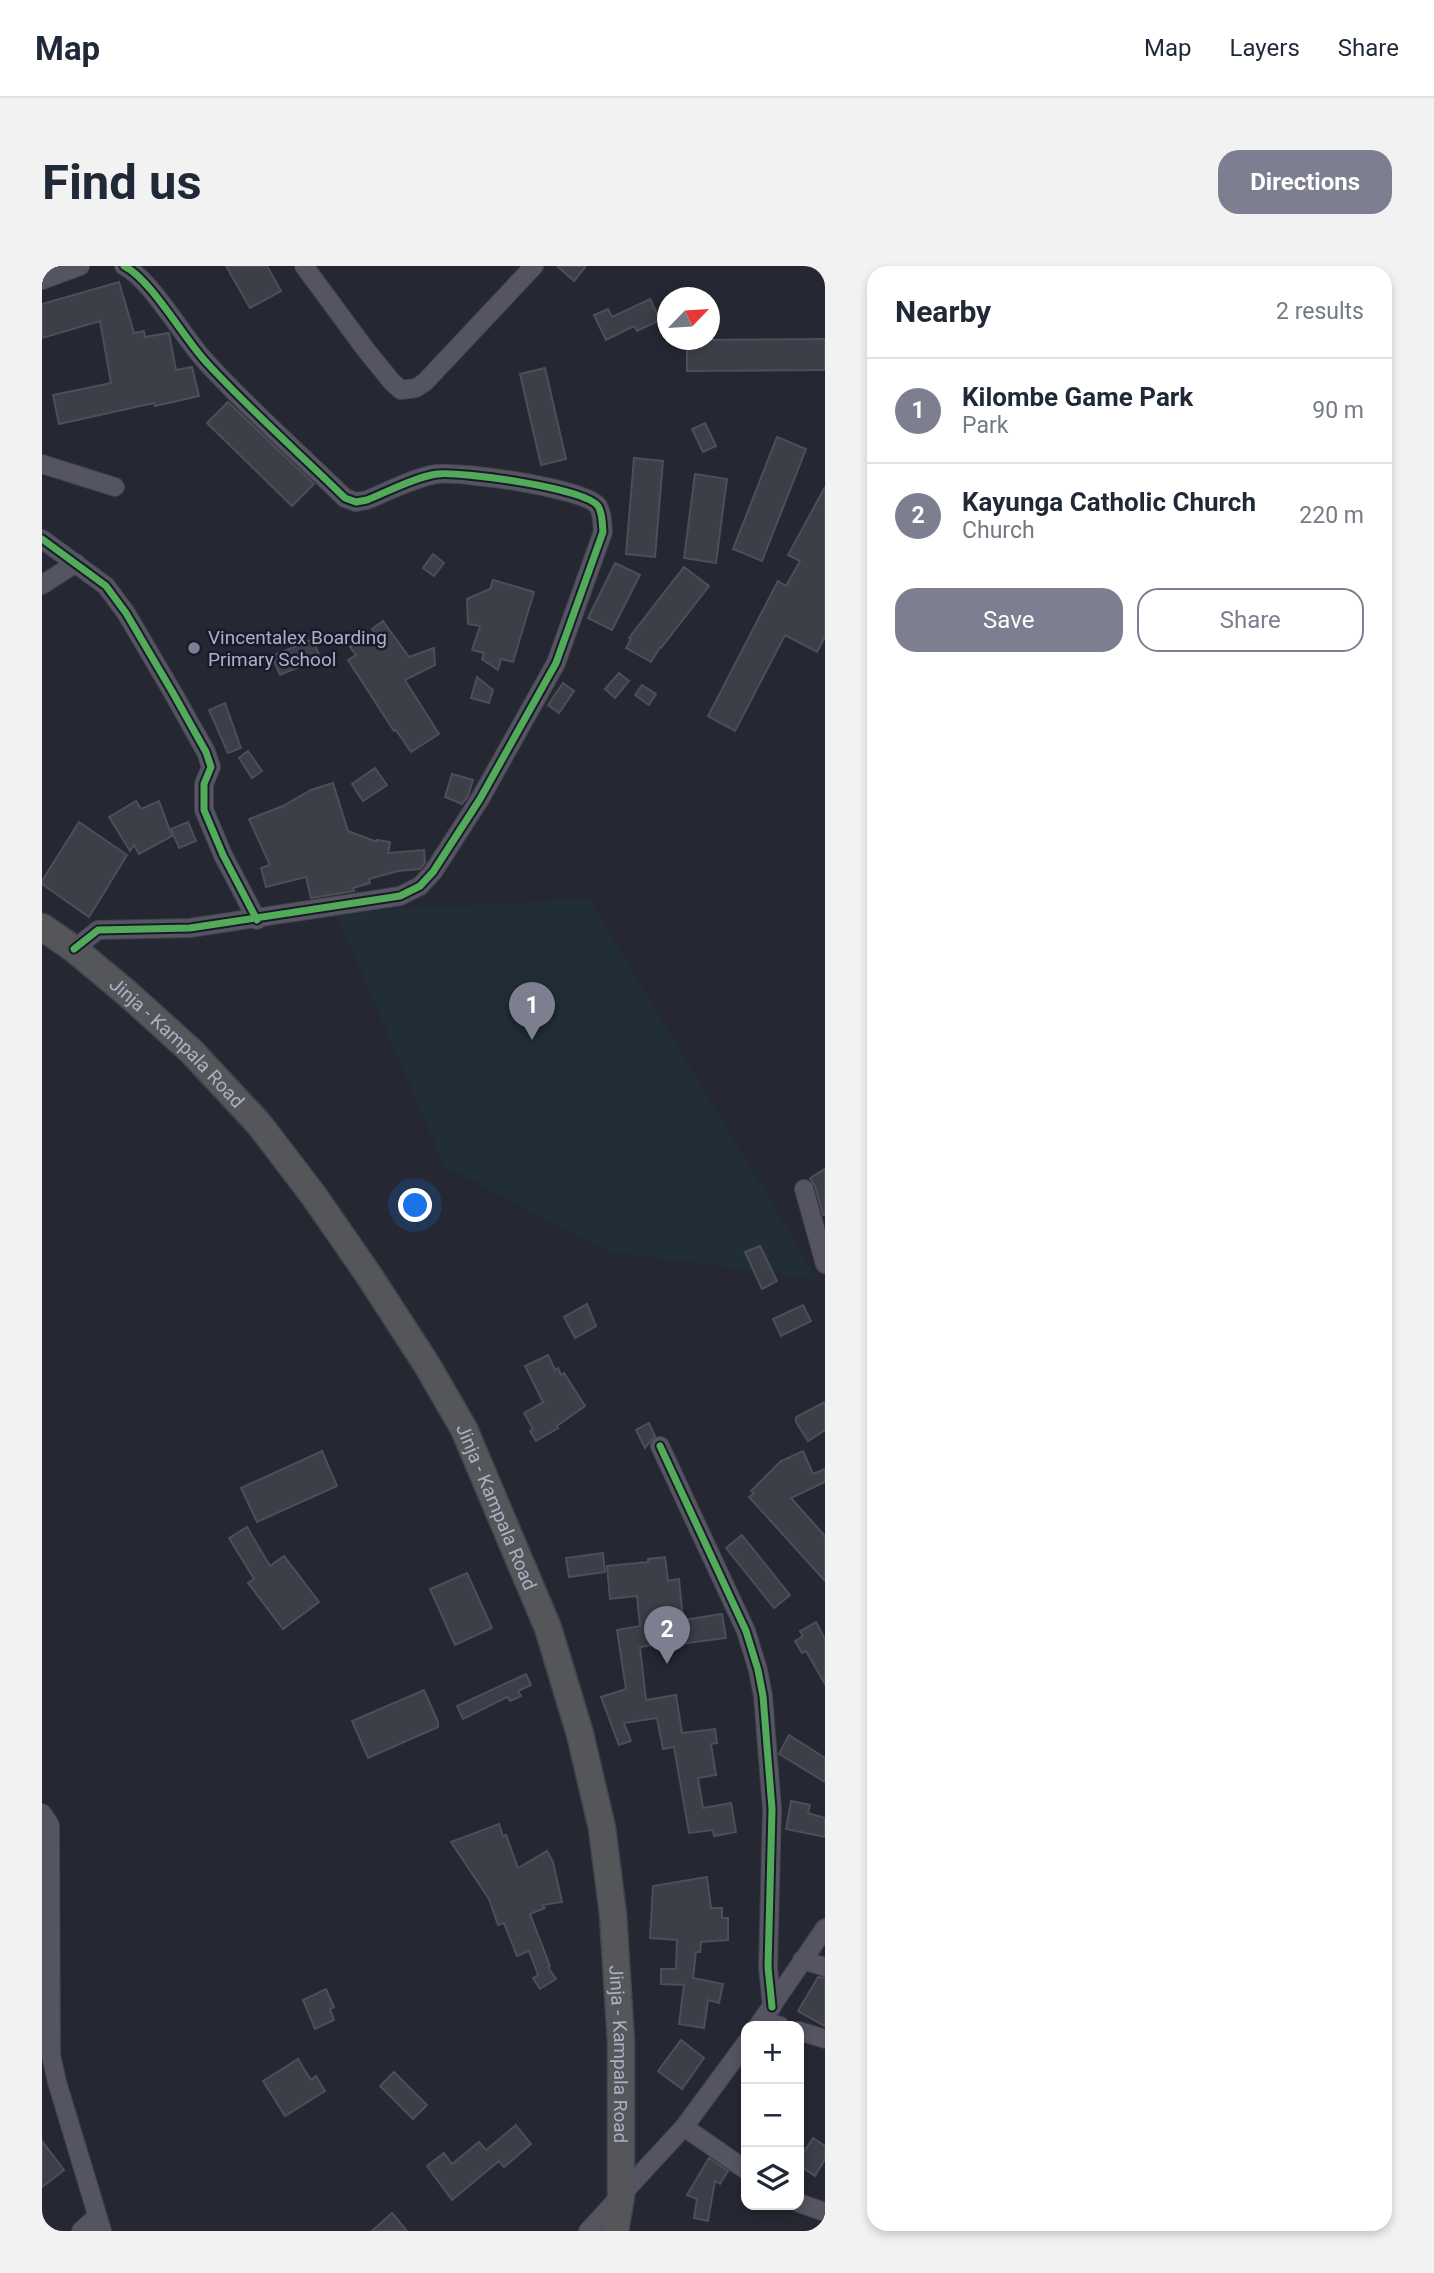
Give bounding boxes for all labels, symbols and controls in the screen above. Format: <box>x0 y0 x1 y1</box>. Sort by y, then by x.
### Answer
text: Map <box>35 29 100 68</box>
text: Map <box>1144 34 1192 62</box>
text: Layers <box>1230 34 1300 62</box>
text: Share <box>1338 34 1399 62</box>
button: Directions <box>1218 150 1392 214</box>
text: Find us <box>42 154 202 211</box>
north arrow <box>657 287 720 350</box>
text: Nearby <box>895 294 991 329</box>
text: 2 results <box>1276 298 1364 325</box>
text: Kilombe Game Park <box>962 382 1193 412</box>
text: 1 <box>911 397 925 424</box>
text: 90 m <box>1312 397 1364 424</box>
text: Park <box>962 412 1008 439</box>
text: Kayunga Catholic Church <box>962 487 1256 517</box>
text: 2 <box>911 502 925 529</box>
text: 220 m <box>1299 502 1364 529</box>
text: Church <box>962 517 1035 544</box>
button: Save <box>895 588 1123 652</box>
button: Share <box>1137 588 1364 652</box>
place label: Vincentalex Boarding Primary School <box>208 626 387 671</box>
marker: Vincentalex Boarding Primary School <box>186 640 202 656</box>
street label: Jinja - Kampala Road <box>105 972 249 1112</box>
pin: 1 <box>509 982 555 1040</box>
your location <box>398 1188 432 1222</box>
street label: Jinja - Kampala Road <box>451 1420 542 1593</box>
pin: 2 <box>644 1606 690 1664</box>
street label: Jinja - Kampala Road <box>605 1964 633 2143</box>
map controls <box>741 2021 804 2210</box>
button: + <box>741 2021 804 2084</box>
button: − <box>741 2084 804 2147</box>
button: layers <box>741 2147 804 2210</box>

